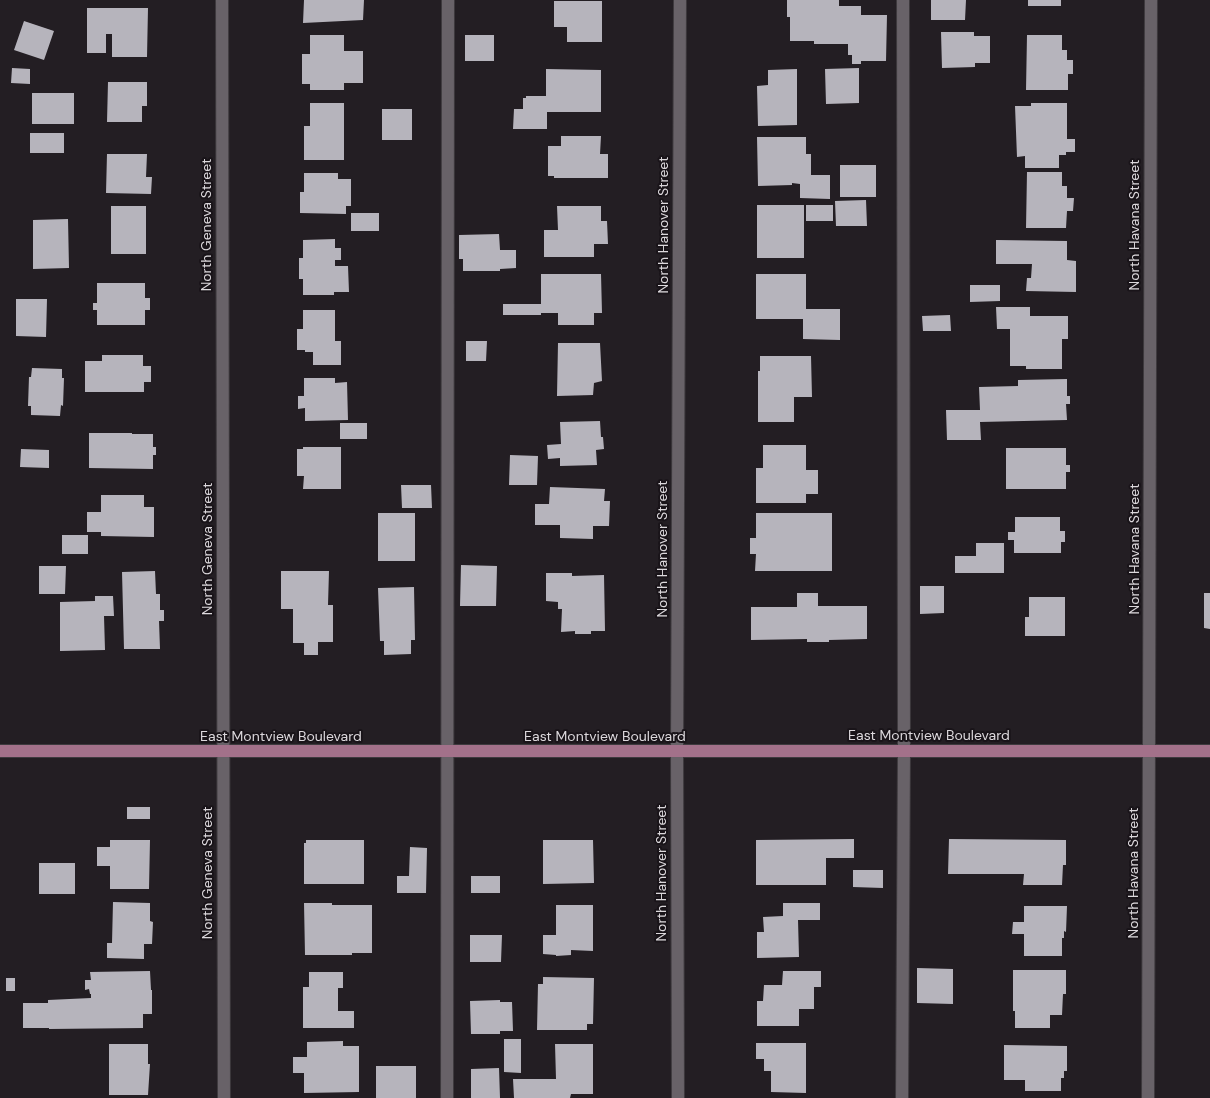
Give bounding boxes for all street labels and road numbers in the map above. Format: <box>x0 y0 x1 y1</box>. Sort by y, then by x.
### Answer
street label: North Hanover Street <box>656 156 672 294</box>
street label: North Geneva Street <box>199 159 215 291</box>
street label: North Havana Street <box>1127 160 1143 290</box>
street label: North Hanover Street <box>655 480 671 618</box>
street label: North Geneva Street <box>200 483 216 615</box>
street label: North Havana Street <box>1127 484 1143 614</box>
street label: East Montview Boulevard <box>848 728 1010 744</box>
street label: East Montview Boulevard <box>200 729 362 745</box>
street label: East Montview Boulevard <box>524 729 686 745</box>
street label: North Hanover Street <box>654 804 670 942</box>
street label: North Geneva Street <box>200 807 216 939</box>
street label: North Havana Street <box>1126 808 1142 938</box>

